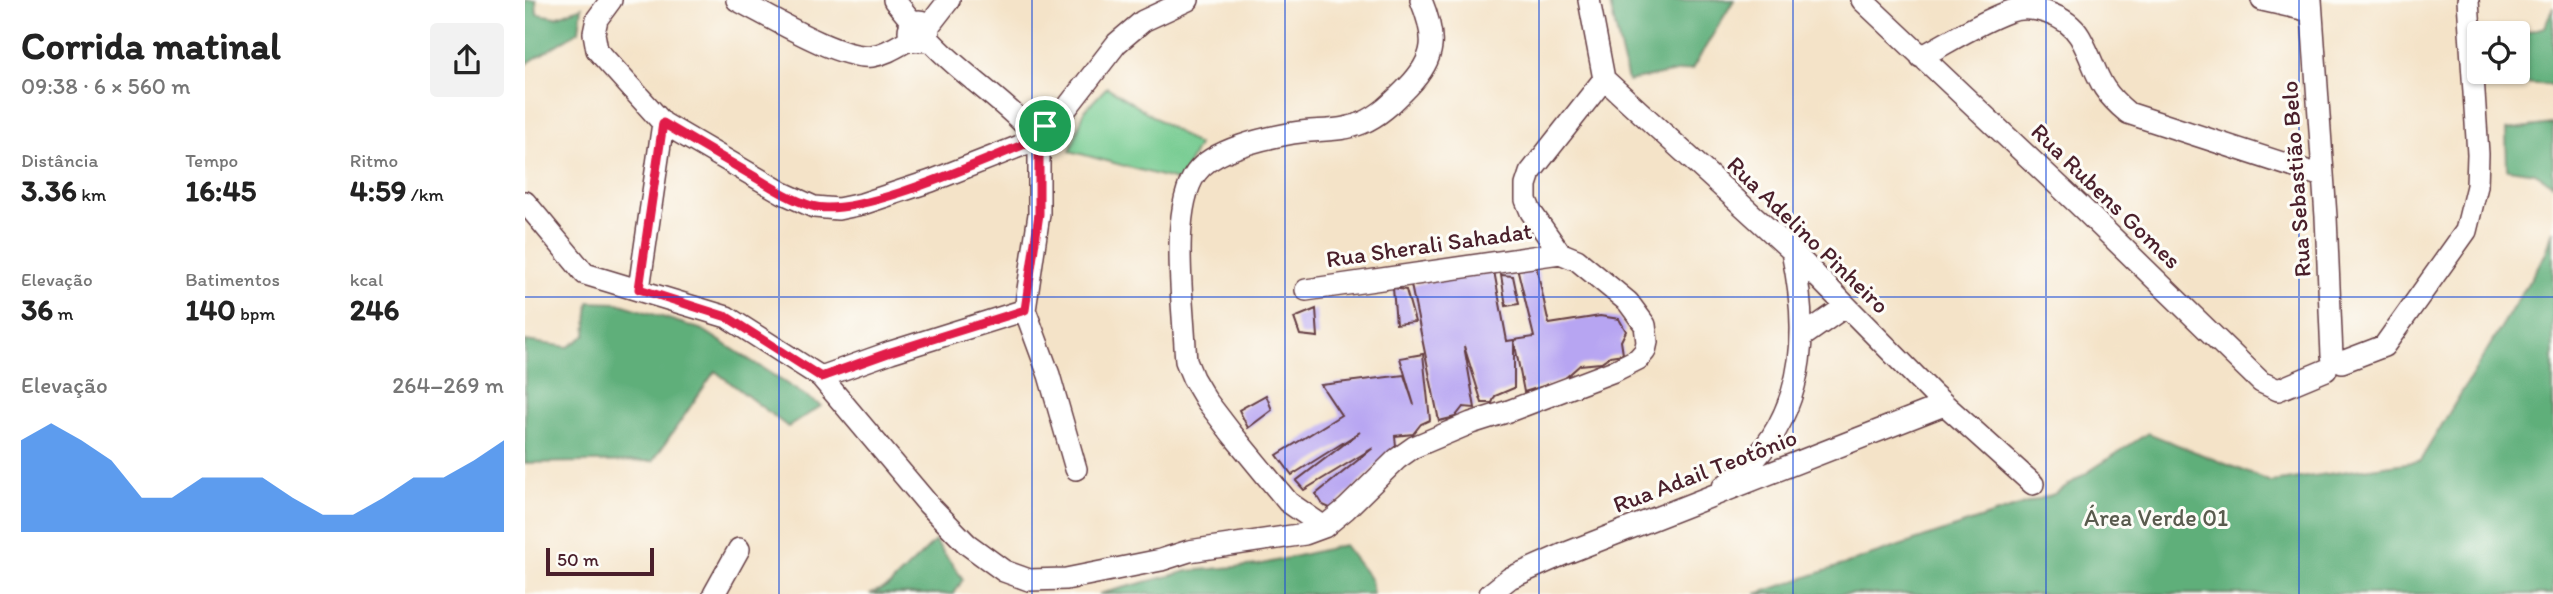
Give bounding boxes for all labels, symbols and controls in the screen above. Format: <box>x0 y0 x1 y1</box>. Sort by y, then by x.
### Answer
map controls <box>2467 21 2530 84</box>
button: locate <box>2467 21 2530 84</box>
text: Corrida matinal <box>21 23 281 69</box>
button: share <box>430 23 504 97</box>
text: 09:38 · 6 × 560 m <box>21 72 191 100</box>
street label: Rua Sebastião Belo <box>2274 80 2317 278</box>
pin <box>1015 96 1075 156</box>
icon: arrive <box>1026 107 1064 145</box>
street label: Rua Rubens Gomes <box>2025 117 2187 275</box>
text: Distância <box>21 149 98 172</box>
text: Tempo <box>185 149 238 172</box>
text: Ritmo <box>350 149 398 172</box>
street label: Rua Adelino Pinheiro <box>1721 150 1895 319</box>
text: 3.36 <box>21 172 77 209</box>
text: 16:45 <box>185 172 256 209</box>
text: 4:59 <box>350 172 406 209</box>
text: km <box>77 183 106 206</box>
text: /km <box>406 183 444 206</box>
street label: Rua Sherali Sahadat <box>1324 216 1534 273</box>
text: Elevação <box>21 268 93 291</box>
text: Batimentos <box>185 268 280 291</box>
text: kcal <box>350 268 383 291</box>
text: 36 <box>21 291 53 328</box>
text: 140 <box>185 291 236 328</box>
text: 246 <box>350 291 399 328</box>
text: m <box>53 302 74 325</box>
text: bpm <box>236 302 275 325</box>
text: Elevação <box>21 371 108 399</box>
text: 264–269 m <box>392 371 504 399</box>
street label: Rua Adail Teotônio <box>1609 422 1801 519</box>
park label: Área Verde 01 <box>2084 503 2228 532</box>
scale bar <box>546 545 655 577</box>
text: 50 m <box>557 548 599 571</box>

